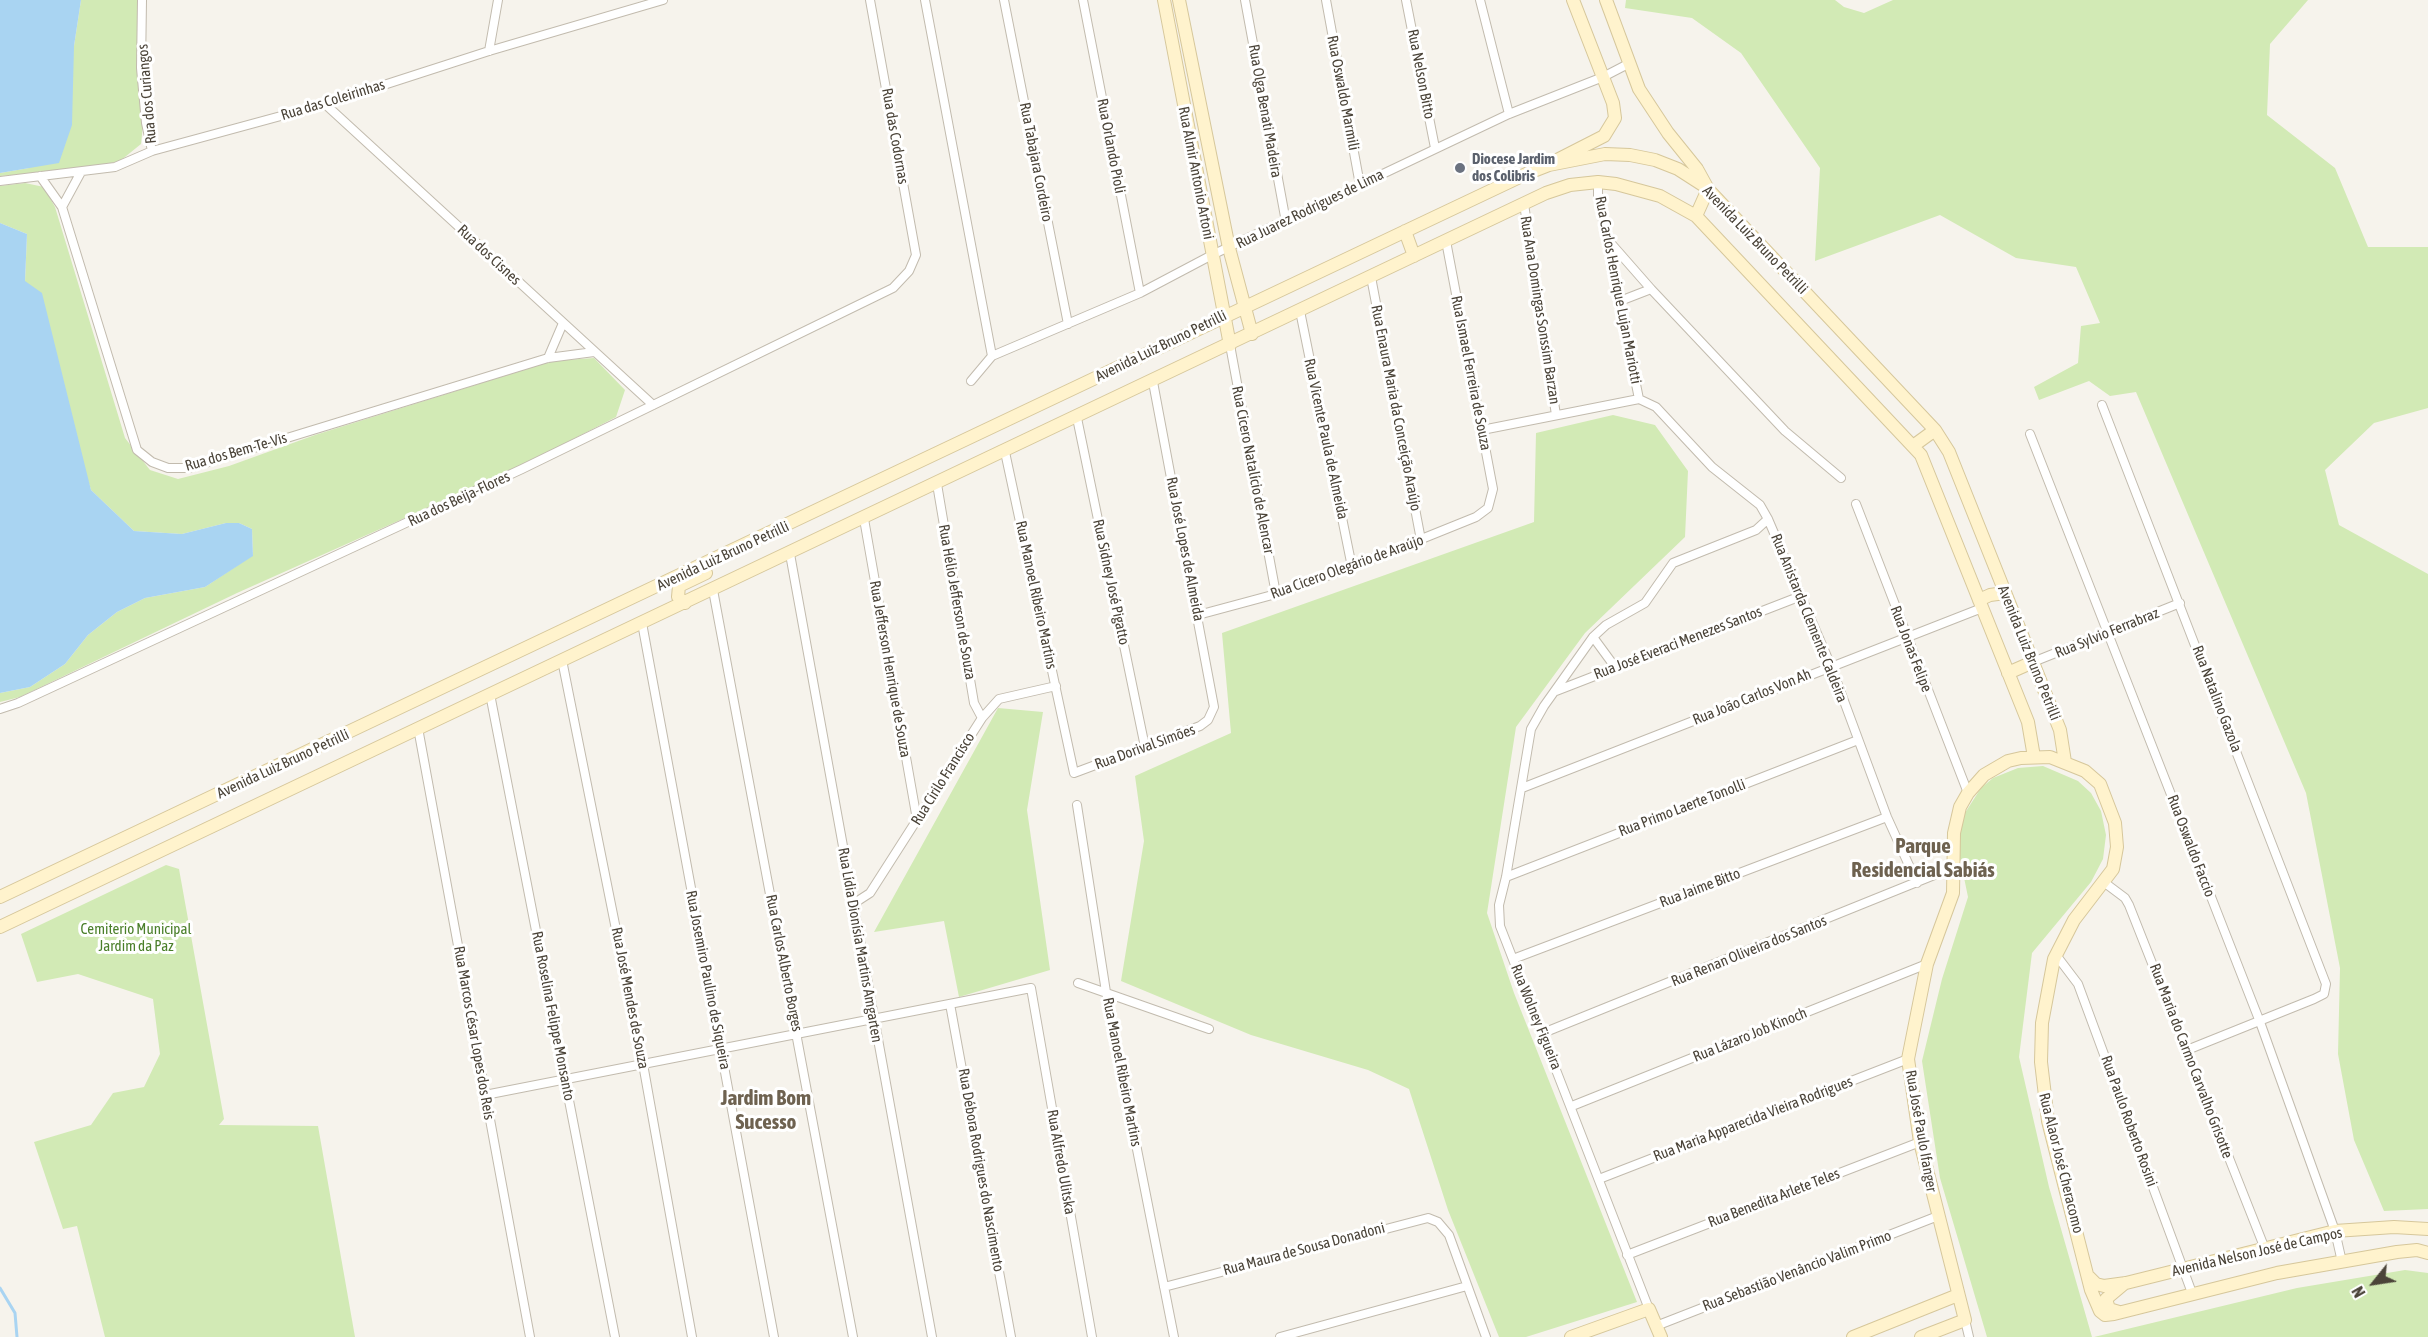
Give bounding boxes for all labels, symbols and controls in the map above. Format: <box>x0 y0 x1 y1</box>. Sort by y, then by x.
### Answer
street label: Rua Nelson Bitto <box>1403 28 1439 120</box>
street label: Rua Oswaldo Marmili <box>1323 34 1363 152</box>
street label: Rua dos Curiangos <box>134 43 160 145</box>
street label: Rua Olga Benati Madeira <box>1244 43 1286 179</box>
street label: Rua das Coleirinhas <box>279 76 387 124</box>
street label: Rua das Codornas <box>878 87 912 185</box>
street label: Rua Orlando Pioli <box>1093 97 1129 195</box>
street label: Rua Tabajara Cordeiro <box>1016 101 1056 223</box>
street label: Rua Almir Antonio Artoni <box>1174 105 1218 241</box>
place label: Diocese Jardim dos Colibris <box>1472 150 1555 185</box>
marker: Diocese Jardim dos Colibris <box>1453 161 1467 175</box>
street label: Rua Juarez Rodrigues de Lima <box>1233 165 1387 253</box>
street label: Avenida Luiz Bruno Petrilli <box>1699 182 1811 298</box>
street label: Rua Carlos Henrique Lujan Mariotti <box>1591 195 1645 385</box>
street label: Rua Ana Domingas Sonssim Barzan <box>1516 214 1564 406</box>
street label: Rua dos Cisnes <box>454 221 524 289</box>
street label: Rua Ismael Ferreira de Souza <box>1447 294 1495 452</box>
street label: Rua Enaura Maria da Conceição Araújo <box>1367 303 1425 513</box>
street label: Avenida Luiz Bruno Petrilli <box>1092 306 1230 386</box>
street label: Rua Vicente Paula de Almeida <box>1300 357 1352 521</box>
street label: Rua Cicero Natalício de Alencar <box>1228 385 1278 555</box>
street label: Rua dos Bem-Te-Vis <box>183 429 289 475</box>
street label: Rua dos Beija-Flores <box>405 468 513 530</box>
street label: Rua José Lopes de Almeida <box>1162 475 1208 623</box>
street label: Avenida Luiz Bruno Petrilli <box>654 517 792 595</box>
street label: Rua Sidney José Pigatto <box>1089 518 1133 646</box>
street label: Rua Manoel Ribeiro Martins <box>1011 519 1061 671</box>
street label: Rua Hélio Jefferson de Souza <box>934 523 980 681</box>
street label: Rua Cicero Olegário de Araújo <box>1268 531 1426 603</box>
street label: Rua Anistarda Clemente Caldeira <box>1767 531 1851 705</box>
street label: Rua Jefferson Henrique de Souza <box>866 579 914 759</box>
street label: Avenida Luiz Bruno Petrilli <box>1994 583 2064 723</box>
street label: Rua José Everaci Menezes Santos <box>1591 603 1765 683</box>
street label: Rua Jonas Felipe <box>1886 603 1936 695</box>
street label: Rua Sylvio Ferrabraz <box>2052 604 2162 662</box>
street label: Rua Natalino Gazola <box>2188 643 2246 755</box>
street label: Rua João Carlos Von Ah <box>1690 665 1814 729</box>
street label: Rua Dorival Simões <box>1092 720 1198 774</box>
street label: Avenida Luiz Bruno Petrilli <box>214 725 352 803</box>
street label: Rua Cirilo Francisco <box>907 729 979 829</box>
street label: Rua Primo Laerte Tonolli <box>1616 776 1748 840</box>
street label: Rua Oswaldo Faccio <box>2163 792 2219 900</box>
district label: Parque Residencial Sabiás <box>1851 833 1995 883</box>
street label: Rua Lídia Dionísia Martins Amgarten <box>834 846 886 1044</box>
street label: Rua Jaime Bitto <box>1657 864 1743 912</box>
street label: Rua Josemiro Paulino de Siqueira <box>682 889 734 1071</box>
street label: Rua Carlos Alberto Borges <box>762 893 806 1033</box>
street label: Rua Renan Oliveira dos Santos <box>1669 912 1829 990</box>
park label: Cemiterio Municipal Jardim da Paz <box>81 920 191 955</box>
street label: Rua José Mendes de Souza <box>607 926 653 1070</box>
street label: Rua Roselina Felippe Monsanto <box>528 930 578 1102</box>
street label: Rua Marcos César Lopes dos Reis <box>450 945 498 1121</box>
street label: Rua Maria do Carmo Carvalho Grisotte <box>2146 961 2236 1161</box>
street label: Rua Wolney Figueira <box>1507 962 1565 1072</box>
street label: Rua Manoel Ribeiro Martins <box>1099 996 1145 1148</box>
street label: Rua Lázaro Job Kinoch <box>1690 1004 1810 1066</box>
street label: Rua Paulo Roberto Rosini <box>2097 1053 2161 1189</box>
street label: Rua Débora Rodrigues do Nascimento <box>954 1067 1008 1273</box>
street label: Rua José Paulo Ifanger <box>1901 1069 1941 1193</box>
street label: Rua Maria Apparecida Vieira Rodrigues <box>1651 1073 1855 1165</box>
district label: Jardim Bom Sucesso <box>721 1085 811 1135</box>
street label: Rua Alaor José Cheracomo <box>2035 1091 2087 1235</box>
street label: Rua Alfredo Ulitska <box>1043 1108 1079 1216</box>
street label: Rua Benedita Arlete Teles <box>1706 1165 1842 1231</box>
street label: Rua Maura de Sousa Donadoni <box>1221 1219 1387 1279</box>
street label: Avenida Nelson José de Campos <box>2170 1224 2344 1280</box>
street label: Rua Sebastião Venâncio Valim Primo <box>1700 1227 1894 1315</box>
north arrow <box>2344 1253 2404 1313</box>
text: N <box>2348 1283 2369 1301</box>

